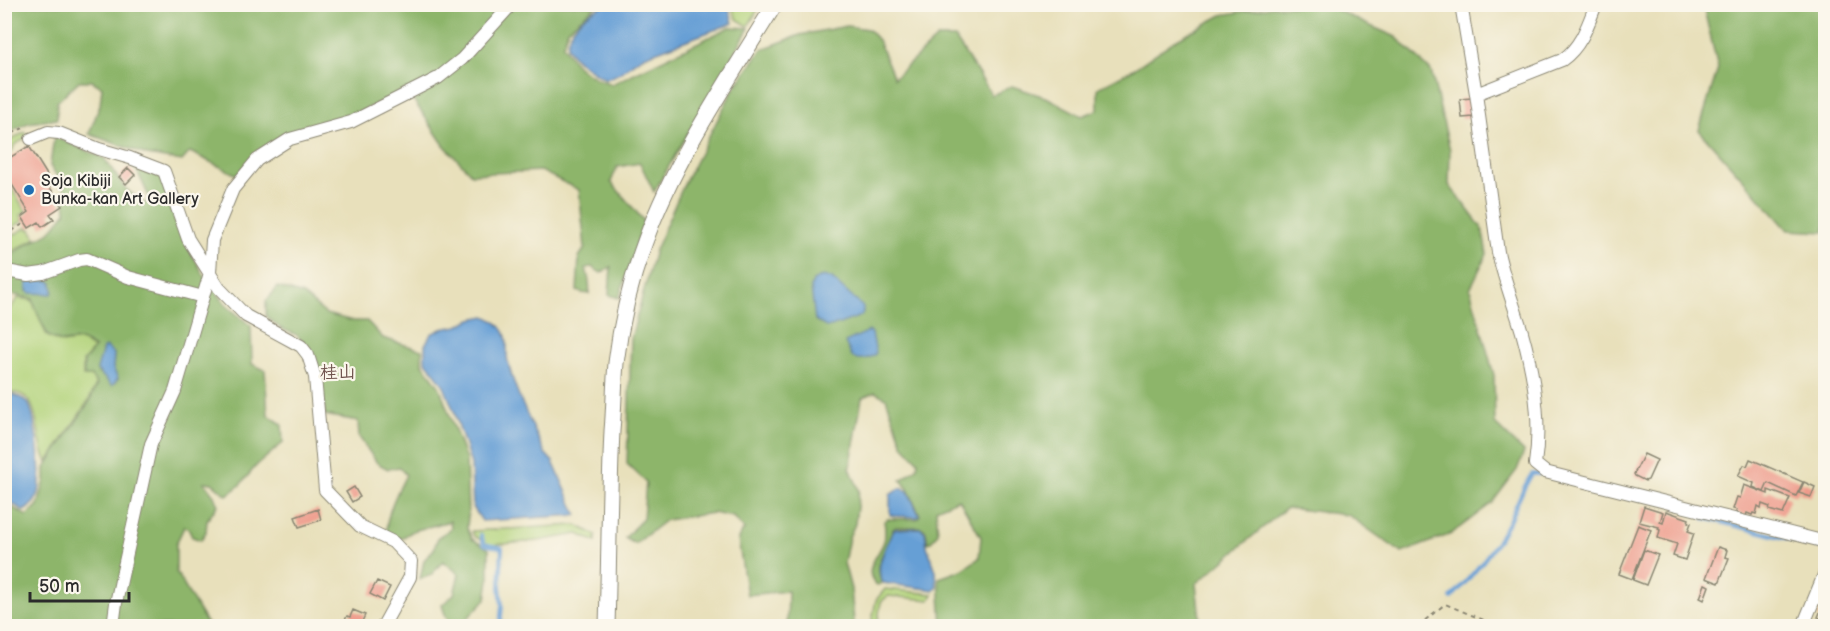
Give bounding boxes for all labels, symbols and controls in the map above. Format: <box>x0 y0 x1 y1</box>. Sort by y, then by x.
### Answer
place label: Soja Kibiji Bunka-kan Art Gallery <box>41 172 199 209</box>
marker: Soja Kibiji Bunka-kan Art Gallery <box>22 183 36 197</box>
district label: 桂山 <box>320 362 356 383</box>
scale bar <box>30 565 129 603</box>
text: 50 m <box>39 576 80 597</box>

